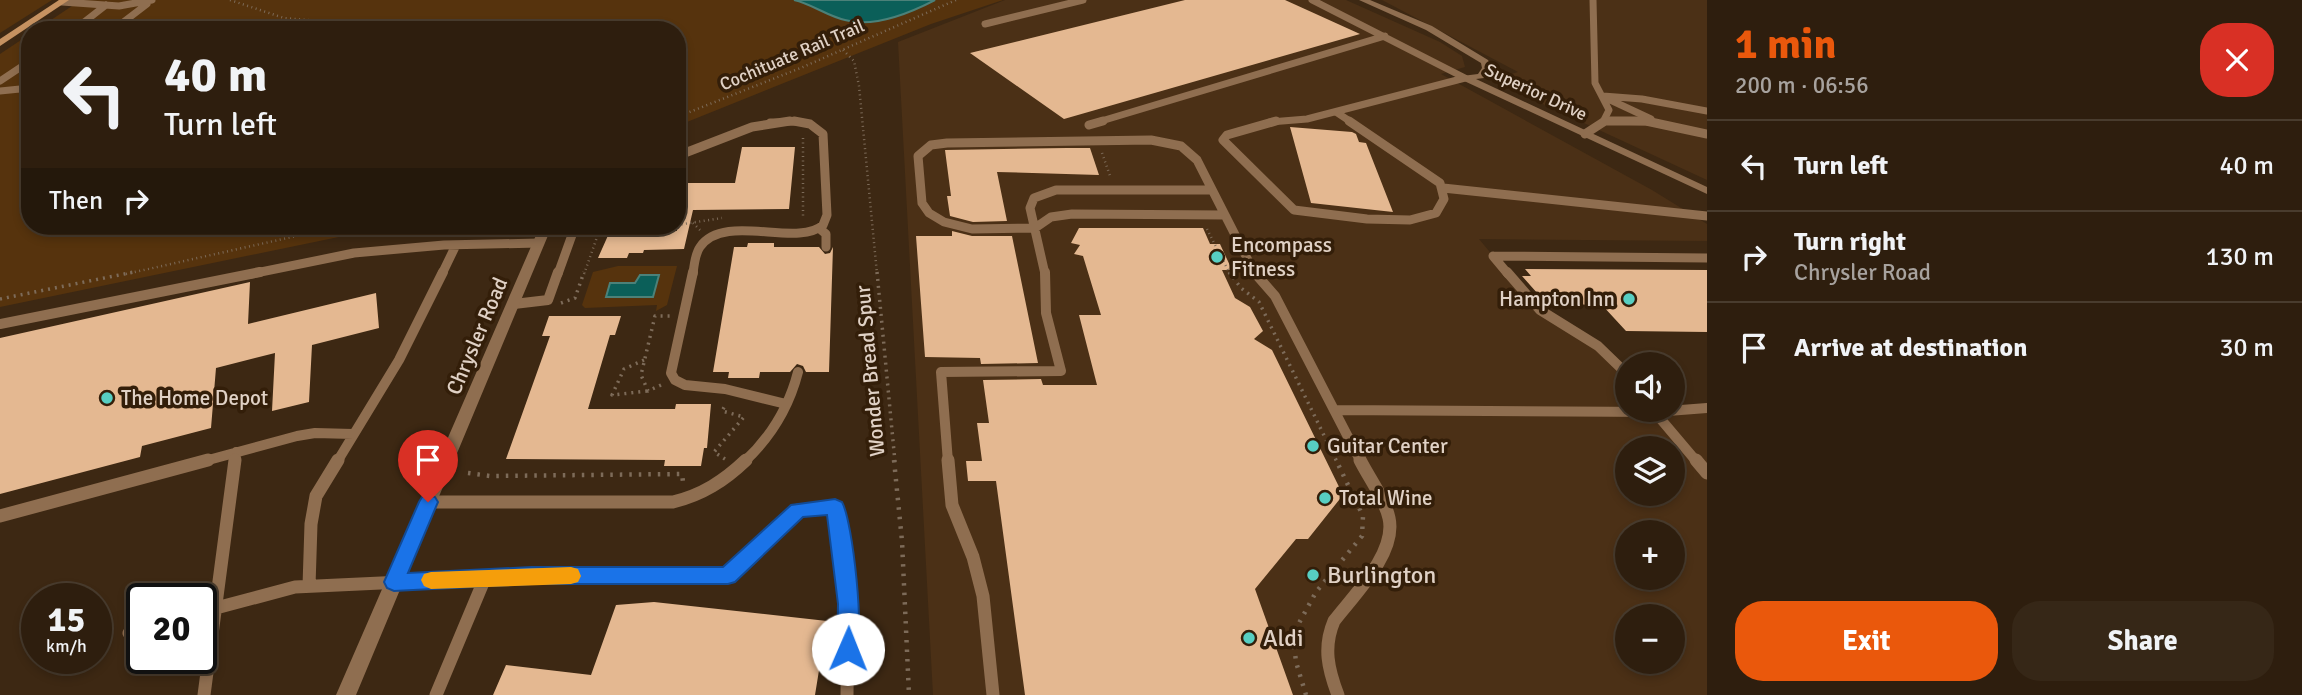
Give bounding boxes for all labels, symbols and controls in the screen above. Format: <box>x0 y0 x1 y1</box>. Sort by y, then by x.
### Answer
street label: Cochituate Rail Trail <box>716 15 868 95</box>
text: 1 min <box>1735 19 1836 70</box>
button: close <box>2200 23 2274 97</box>
text: 40 m <box>164 45 267 105</box>
icon: left <box>49 49 140 140</box>
street label: Superior Drive <box>1481 59 1591 125</box>
text: 200 m · 06:56 <box>1735 71 1869 100</box>
text: Turn left <box>164 105 277 144</box>
icon: left <box>1735 147 1773 185</box>
text: Turn left <box>1794 150 1888 182</box>
text: 40 m <box>2219 150 2274 182</box>
icon: right <box>117 182 155 220</box>
text: Then <box>49 185 103 217</box>
text: Turn right <box>1794 226 1906 258</box>
place label: Encompass Fitness <box>1231 232 1332 282</box>
icon: right <box>1735 238 1773 276</box>
text: 130 m <box>2205 241 2274 273</box>
marker: Encompass Fitness <box>1209 249 1225 265</box>
text: Chrysler Road <box>1794 258 1931 287</box>
street label: Chrysler Road <box>441 273 513 399</box>
street label: Wonder Bread Spur <box>850 284 890 458</box>
place label: Hampton Inn <box>1499 286 1615 312</box>
marker: Hampton Inn <box>1621 291 1637 307</box>
icon: arrive <box>1735 329 1773 367</box>
text: Arrive at destination <box>1794 332 2027 364</box>
text: 30 m <box>2219 332 2274 364</box>
map controls <box>1615 352 1685 674</box>
button: sound <box>1615 352 1685 422</box>
place label: The Home Depot <box>121 385 268 411</box>
marker: The Home Depot <box>99 390 115 406</box>
pin <box>398 430 458 502</box>
place label: Guitar Center <box>1327 433 1448 459</box>
button: layers <box>1615 436 1685 506</box>
marker: Guitar Center <box>1305 438 1321 454</box>
icon: arrive <box>409 441 447 479</box>
place label: Total Wine <box>1339 485 1433 511</box>
marker: Total Wine <box>1317 490 1333 506</box>
button: + <box>1615 520 1685 590</box>
place label: Burlington <box>1327 560 1436 590</box>
marker: Burlington <box>1305 567 1321 583</box>
speed limit sign: 20 <box>126 583 217 674</box>
text: 15 <box>48 598 85 641</box>
button: Exit <box>1735 601 1998 681</box>
button: Share <box>2012 601 2274 681</box>
button: − <box>1615 604 1685 674</box>
position arrow <box>811 612 885 686</box>
place label: Aldi <box>1263 623 1303 653</box>
marker: Aldi <box>1241 630 1257 646</box>
text: km/h <box>46 635 87 657</box>

